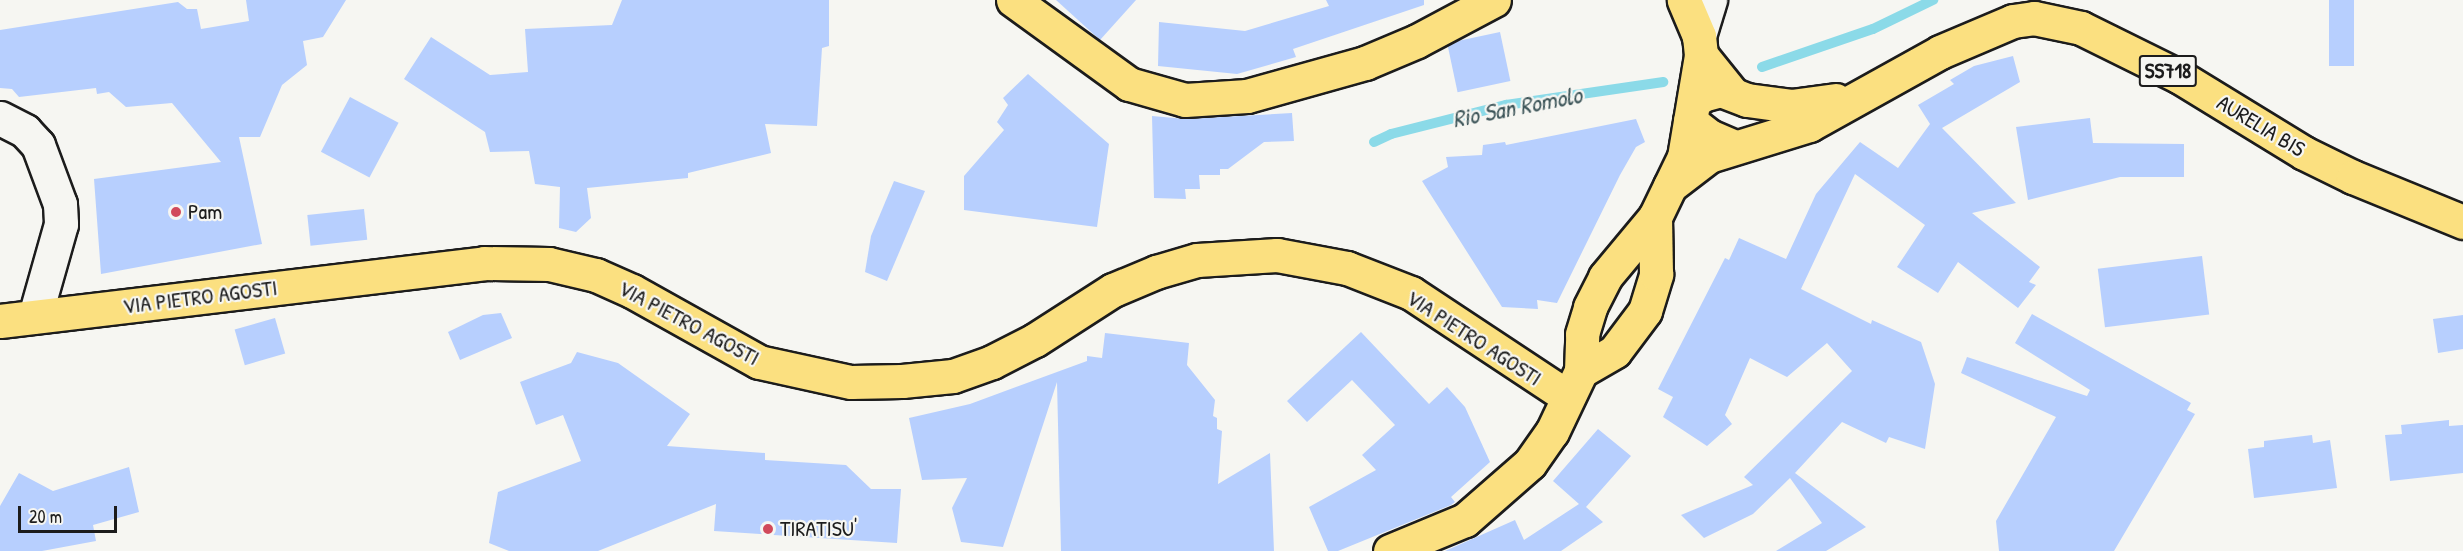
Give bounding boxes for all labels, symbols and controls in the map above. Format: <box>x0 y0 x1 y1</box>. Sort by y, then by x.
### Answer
road number: SS718 <box>2138 53 2198 89</box>
water label: Rio San Romolo <box>1450 80 1584 134</box>
street label: AURELIA BIS <box>2212 89 2310 163</box>
place label: Pam <box>188 199 222 225</box>
marker: Pam <box>169 205 183 219</box>
street label: VIA PIETRO AGOSTI <box>121 274 279 320</box>
street label: VIA PIETRO AGOSTI <box>614 275 764 371</box>
street label: VIA PIETRO AGOSTI <box>1402 285 1546 391</box>
scale bar <box>21 494 120 532</box>
text: 20 m <box>29 504 62 529</box>
place label: TIRATISU' <box>780 516 857 542</box>
marker: TIRATISU' <box>761 522 775 536</box>

